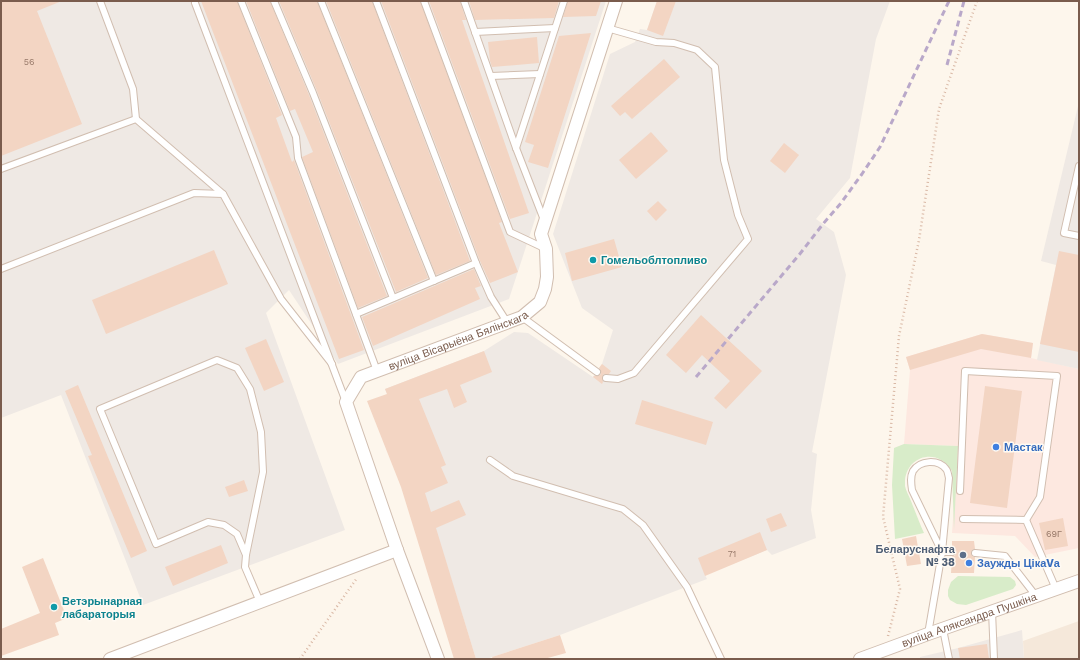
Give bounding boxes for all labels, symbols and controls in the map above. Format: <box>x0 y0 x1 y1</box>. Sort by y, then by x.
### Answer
house number: 56 <box>24 57 34 67</box>
place label: Гомельоблтопливо <box>601 254 707 267</box>
marker: Гомельоблтопливо <box>588 255 598 265</box>
street label: вуліца Вісарыёна Бялінскага <box>387 308 532 373</box>
place label: Мастак <box>1004 441 1043 454</box>
marker: Мастак <box>991 442 1001 452</box>
house number: 69Г <box>1046 529 1062 539</box>
place label: Беларуснафта № 38 <box>876 543 956 569</box>
house number: 71 <box>728 549 736 559</box>
marker: Беларуснафта № 38 <box>958 550 968 560</box>
place label: Заужды ЦікаVа <box>977 557 1061 570</box>
marker: Заужды ЦікаVа <box>964 558 974 568</box>
street label: вуліца Аляксандра Пушкіна <box>900 590 1039 650</box>
place label: Ветэрынарная лабараторыя <box>62 595 142 621</box>
marker: Ветэрынарная лабараторыя <box>49 602 59 612</box>

